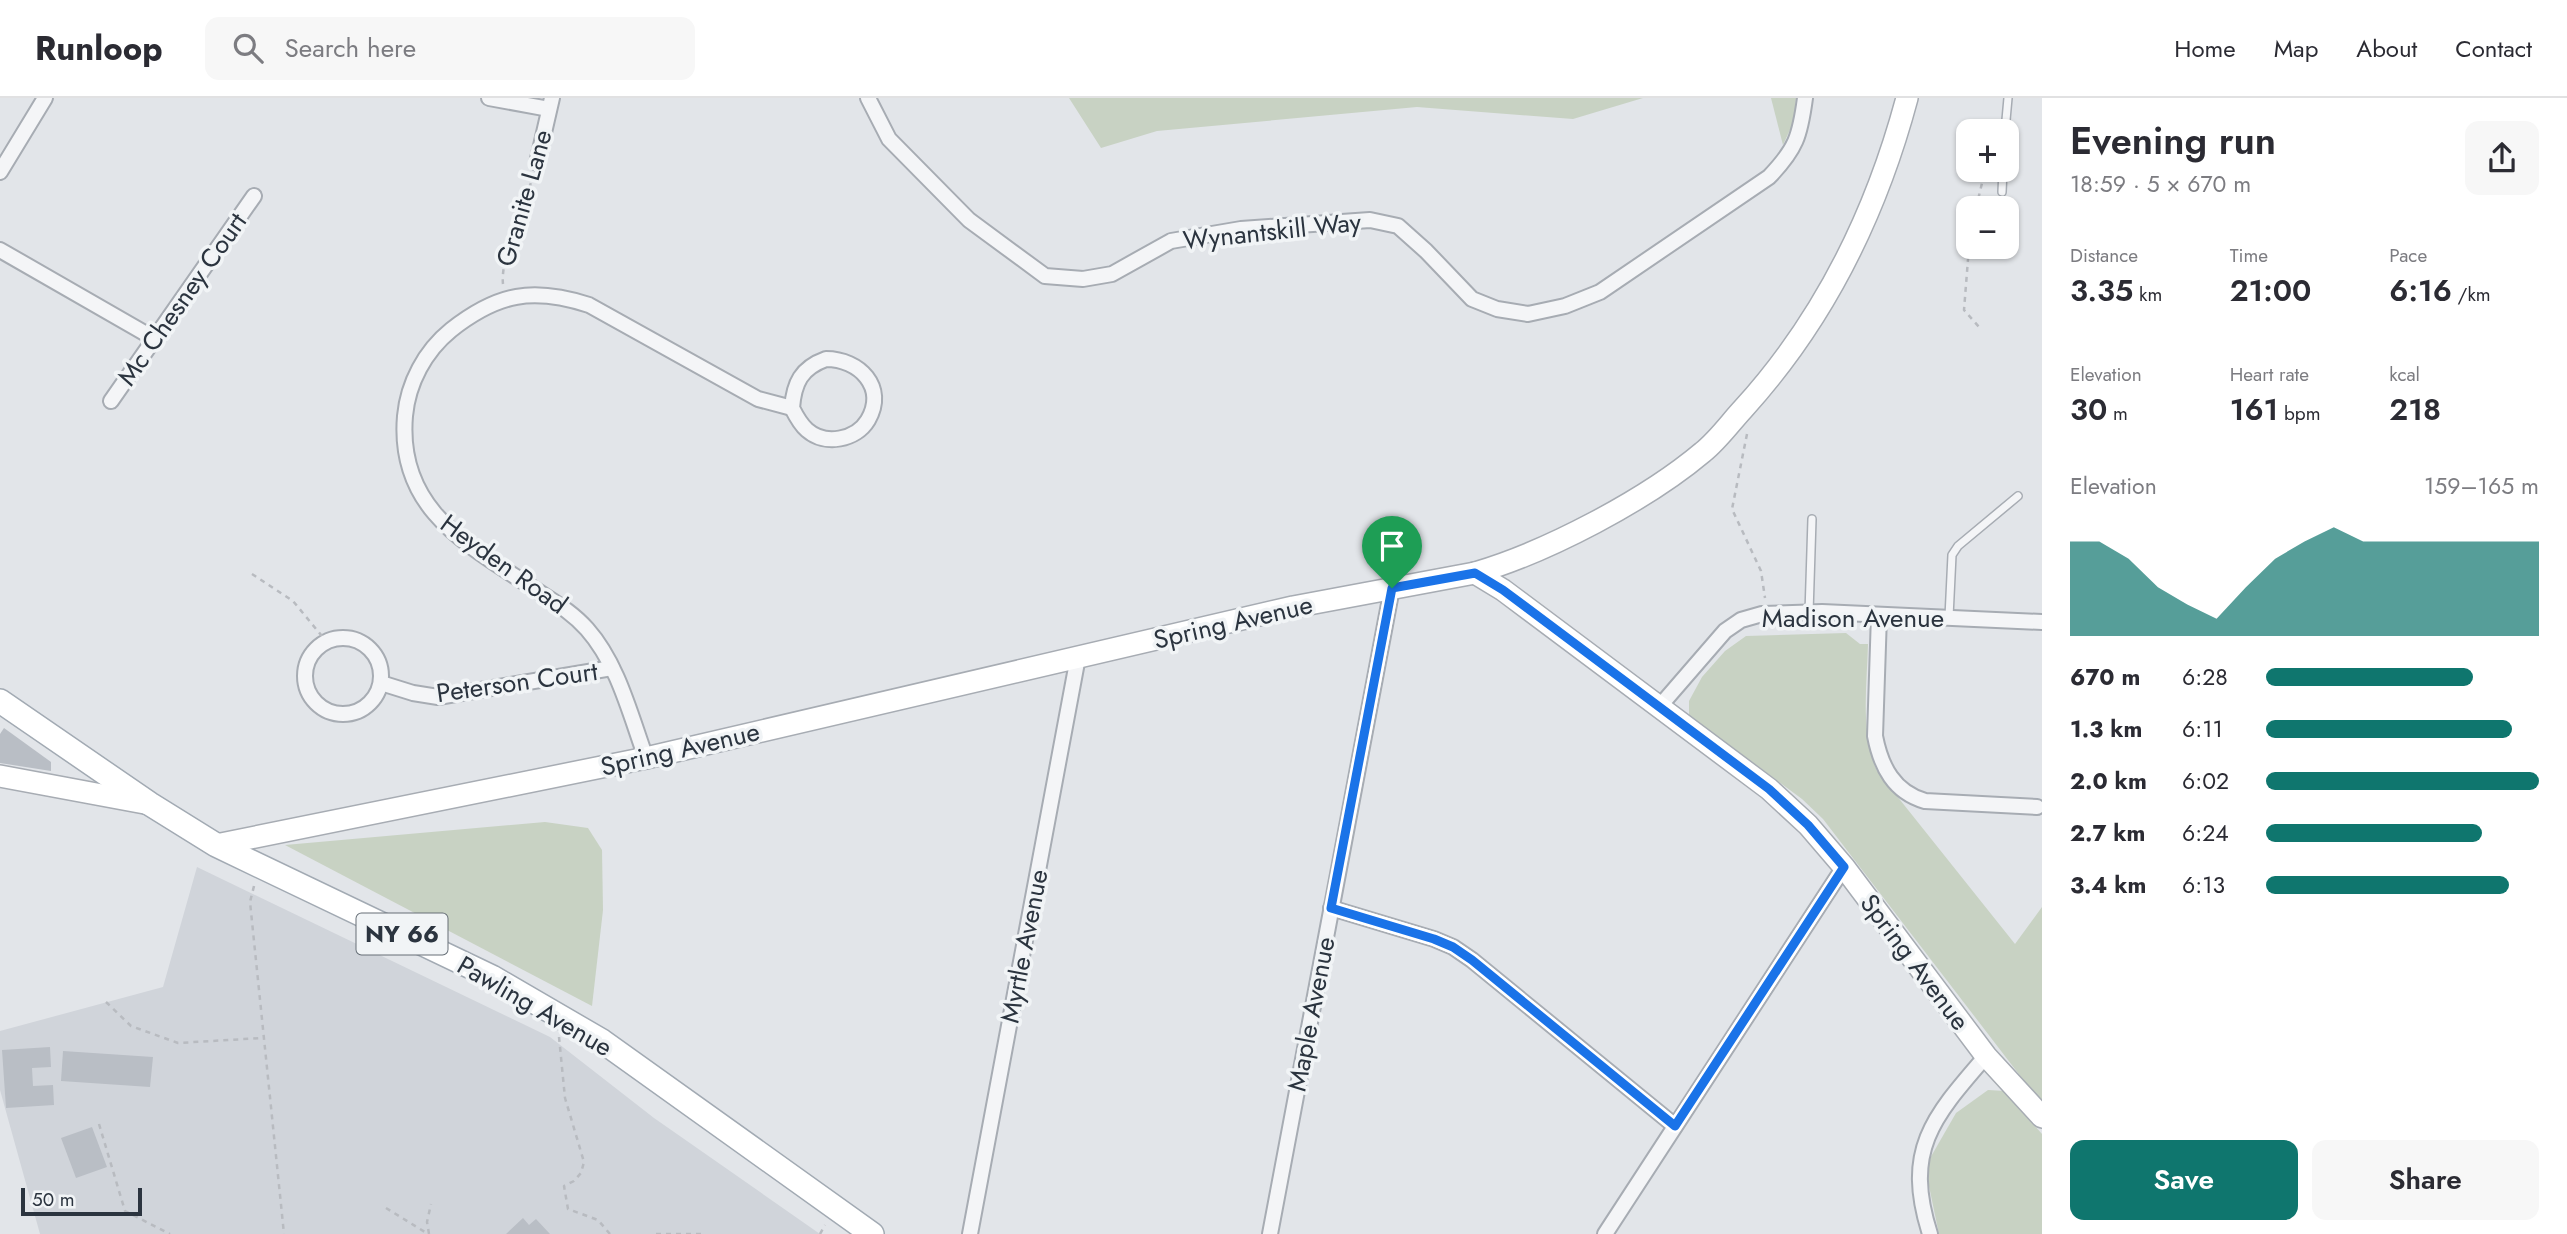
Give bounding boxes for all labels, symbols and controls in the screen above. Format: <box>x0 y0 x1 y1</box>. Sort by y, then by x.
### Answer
search box <box>205 17 695 80</box>
text: Runloop <box>35 25 163 72</box>
icon: search <box>229 29 267 67</box>
text: Search here <box>285 29 416 67</box>
text: Home <box>2174 31 2236 66</box>
text: Map <box>2274 31 2318 66</box>
text: About <box>2356 31 2417 66</box>
text: Contact <box>2455 31 2532 66</box>
text: Evening run <box>2070 113 2276 168</box>
map controls <box>1956 119 2019 259</box>
button: + <box>1956 119 2019 182</box>
button: share <box>2465 121 2539 195</box>
street label: Granite Lane <box>486 125 562 271</box>
text: 18:59 · 5 × 670 m <box>2070 167 2251 201</box>
button: − <box>1956 196 2019 259</box>
street label: Wynantskill Way <box>1181 203 1363 259</box>
street label: Mc Chesney Court <box>108 204 256 393</box>
text: Distance <box>2070 242 2138 269</box>
text: Time <box>2230 242 2268 269</box>
text: Pace <box>2389 242 2427 269</box>
text: 3.35 <box>2070 269 2133 312</box>
text: 21:00 <box>2230 269 2311 312</box>
text: 6:16 <box>2389 269 2452 312</box>
text: km <box>2133 281 2162 308</box>
text: /km <box>2452 281 2491 308</box>
text: Elevation <box>2070 361 2142 388</box>
text: Heart rate <box>2230 361 2309 388</box>
text: kcal <box>2389 361 2420 388</box>
text: 30 <box>2070 388 2107 431</box>
text: 161 <box>2230 388 2278 431</box>
text: 218 <box>2389 388 2441 431</box>
text: m <box>2107 400 2128 427</box>
text: bpm <box>2278 400 2321 427</box>
text: Elevation <box>2070 469 2157 503</box>
text: 159–165 m <box>2424 469 2539 503</box>
street label: Heyden Road <box>433 505 575 623</box>
pin <box>1362 516 1422 588</box>
icon: arrive <box>1373 527 1411 565</box>
street label: Spring Avenue <box>1150 585 1316 659</box>
street label: Madison Avenue <box>1762 599 1944 637</box>
street label: Peterson Court <box>434 652 601 712</box>
text: 670 m <box>2070 660 2140 694</box>
text: 6:28 <box>2182 660 2228 694</box>
street label: Spring Avenue <box>597 712 763 786</box>
text: 1.3 km <box>2070 712 2142 746</box>
text: 6:11 <box>2182 712 2223 746</box>
text: 2.0 km <box>2070 764 2147 798</box>
text: 6:02 <box>2182 764 2229 798</box>
text: 2.7 km <box>2070 816 2145 850</box>
text: 6:24 <box>2182 816 2229 850</box>
street label: Myrtle Avenue <box>990 866 1058 1026</box>
text: 3.4 km <box>2070 868 2146 902</box>
text: 6:13 <box>2182 868 2225 902</box>
street label: Spring Avenue <box>1851 886 1979 1038</box>
road number: NY 66 <box>356 914 448 954</box>
street label: Maple Avenue <box>1277 934 1345 1094</box>
street label: Pawling Avenue <box>450 946 620 1066</box>
button: Save <box>2070 1140 2298 1220</box>
button: Share <box>2312 1140 2539 1220</box>
scale bar <box>21 1185 142 1217</box>
text: 50 m <box>32 1186 75 1213</box>

